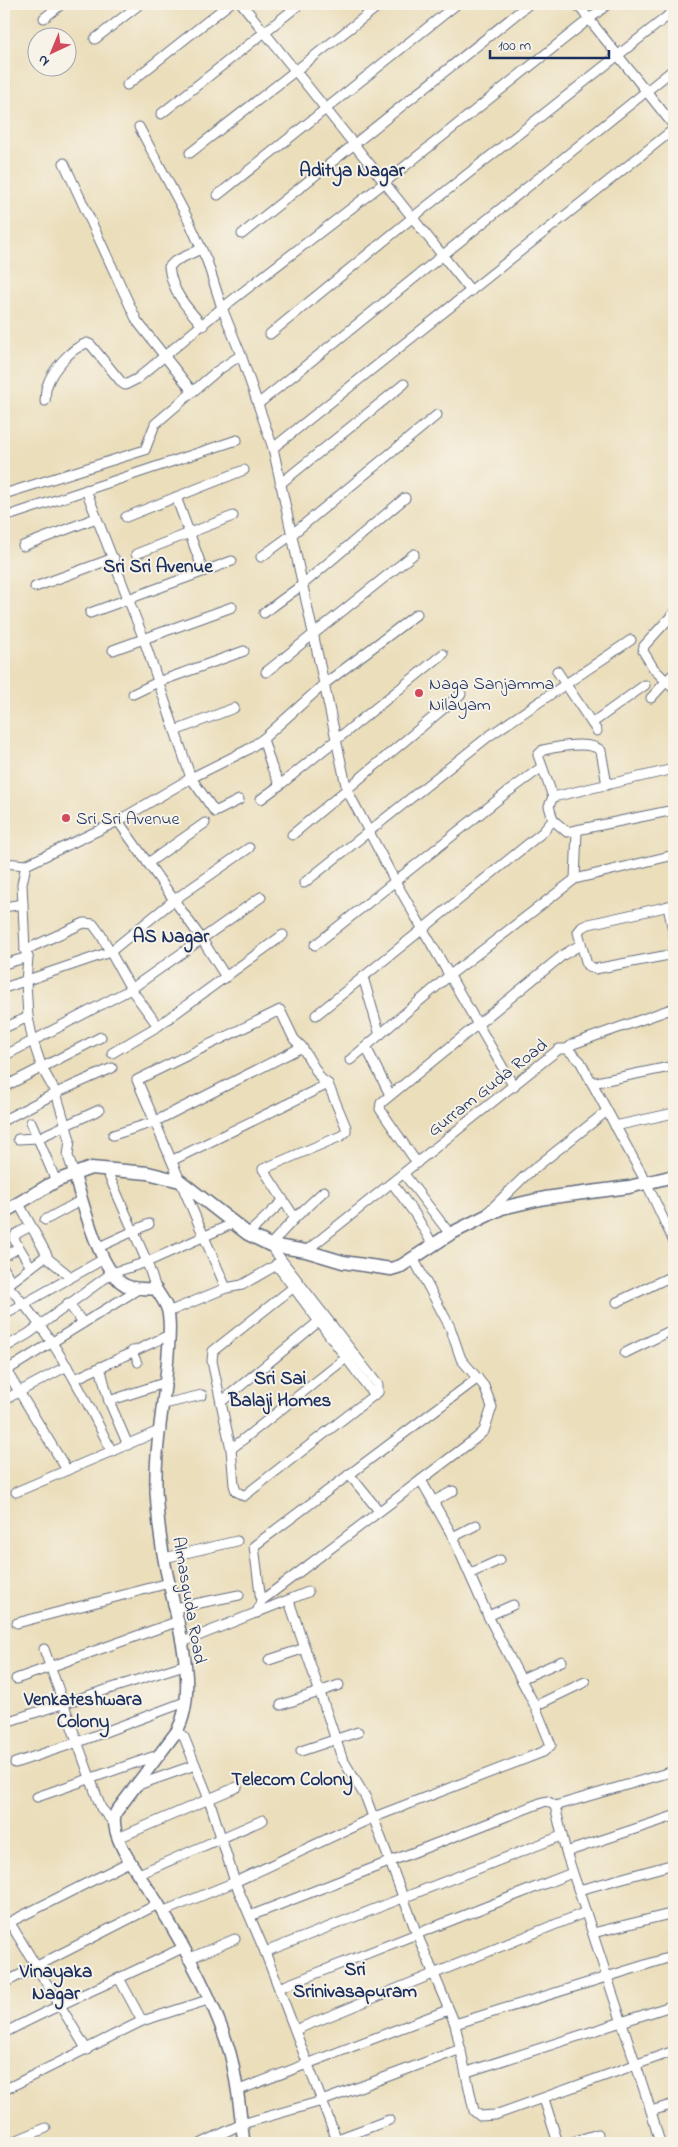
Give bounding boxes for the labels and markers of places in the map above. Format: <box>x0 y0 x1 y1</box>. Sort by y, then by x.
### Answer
place label: Naga Sanjamma Nilayam <box>429 672 554 719</box>
marker: Naga Sanjamma Nilayam <box>413 687 425 699</box>
place label: Sri Sri Avenue <box>76 807 181 833</box>
marker: Sri Sri Avenue <box>60 812 72 824</box>

